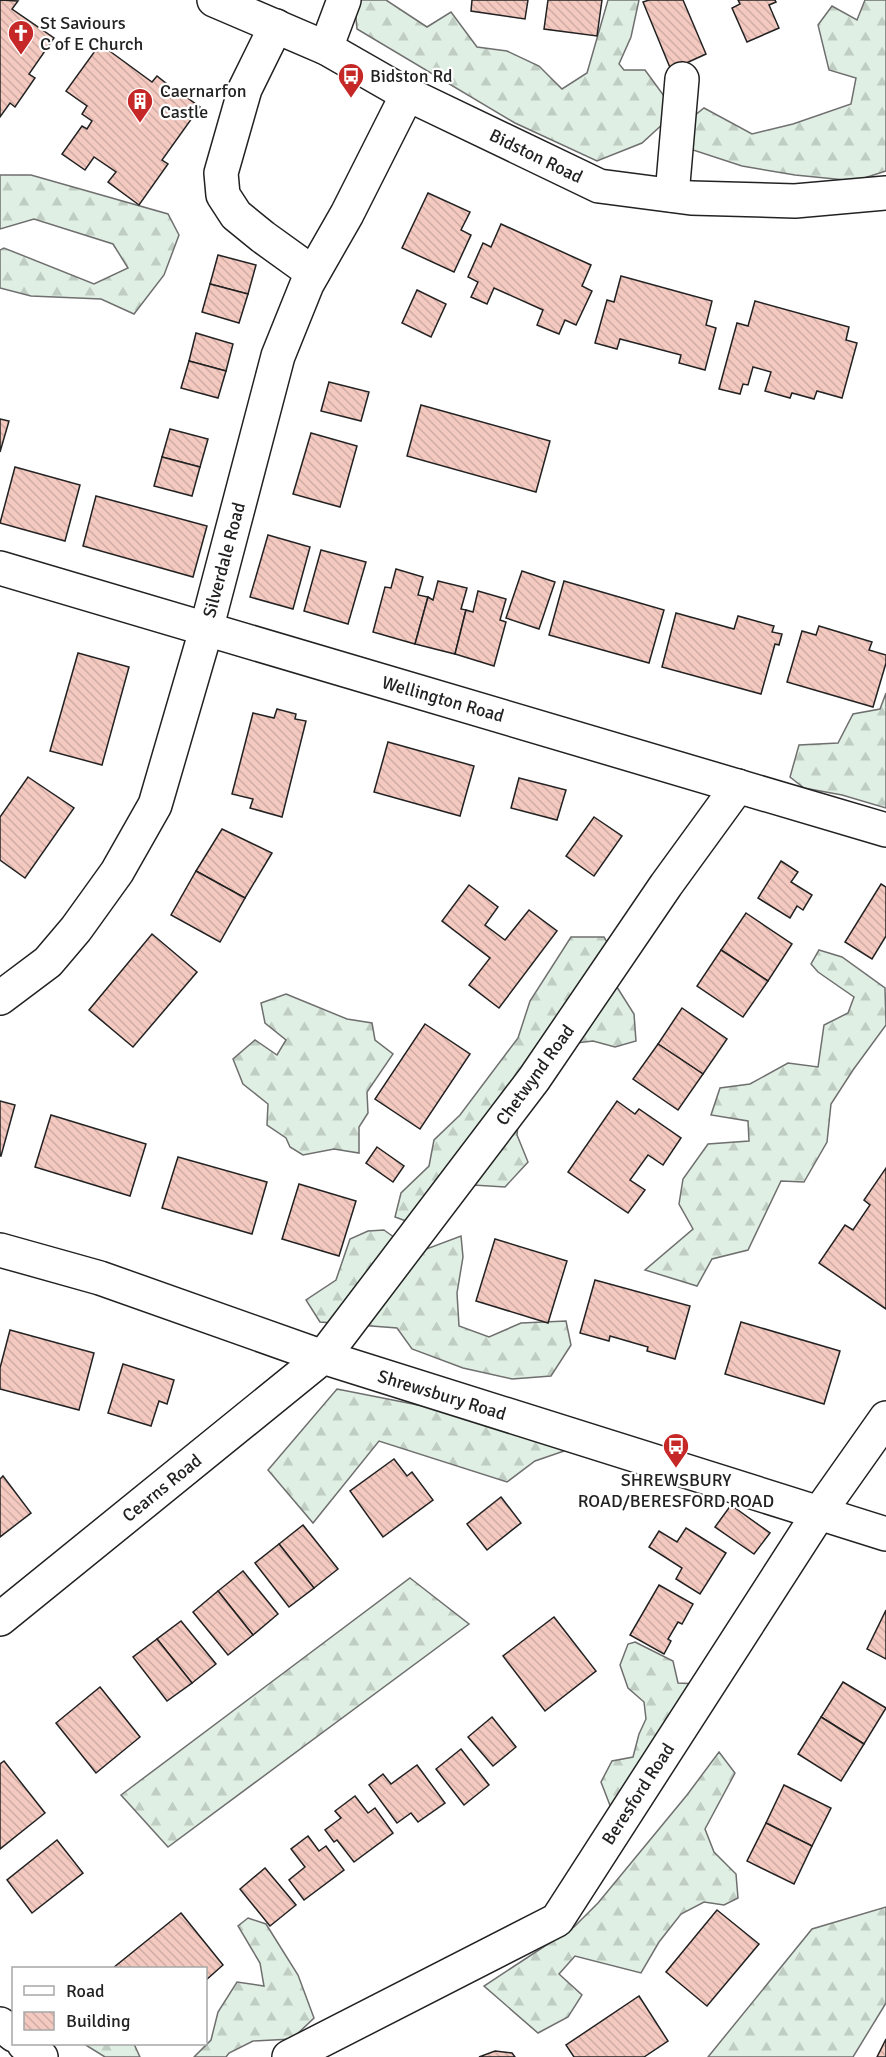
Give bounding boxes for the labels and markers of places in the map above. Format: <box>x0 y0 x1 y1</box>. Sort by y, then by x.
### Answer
place label: St Saviours C of E Church <box>40 12 143 55</box>
church icon: St Saviours C of E Church <box>6 18 36 56</box>
bus stop icon: Bidston Rd <box>336 61 366 99</box>
place label: Bidston Rd <box>370 65 453 87</box>
place label: Caernarfon Castle <box>160 80 247 123</box>
building icon: Caernarfon Castle <box>125 86 155 124</box>
bus stop icon: SHREWSBURY ROAD/BERESFORD ROAD <box>661 1431 691 1469</box>
place label: SHREWSBURY ROAD/BERESFORD ROAD <box>578 1469 774 1512</box>

